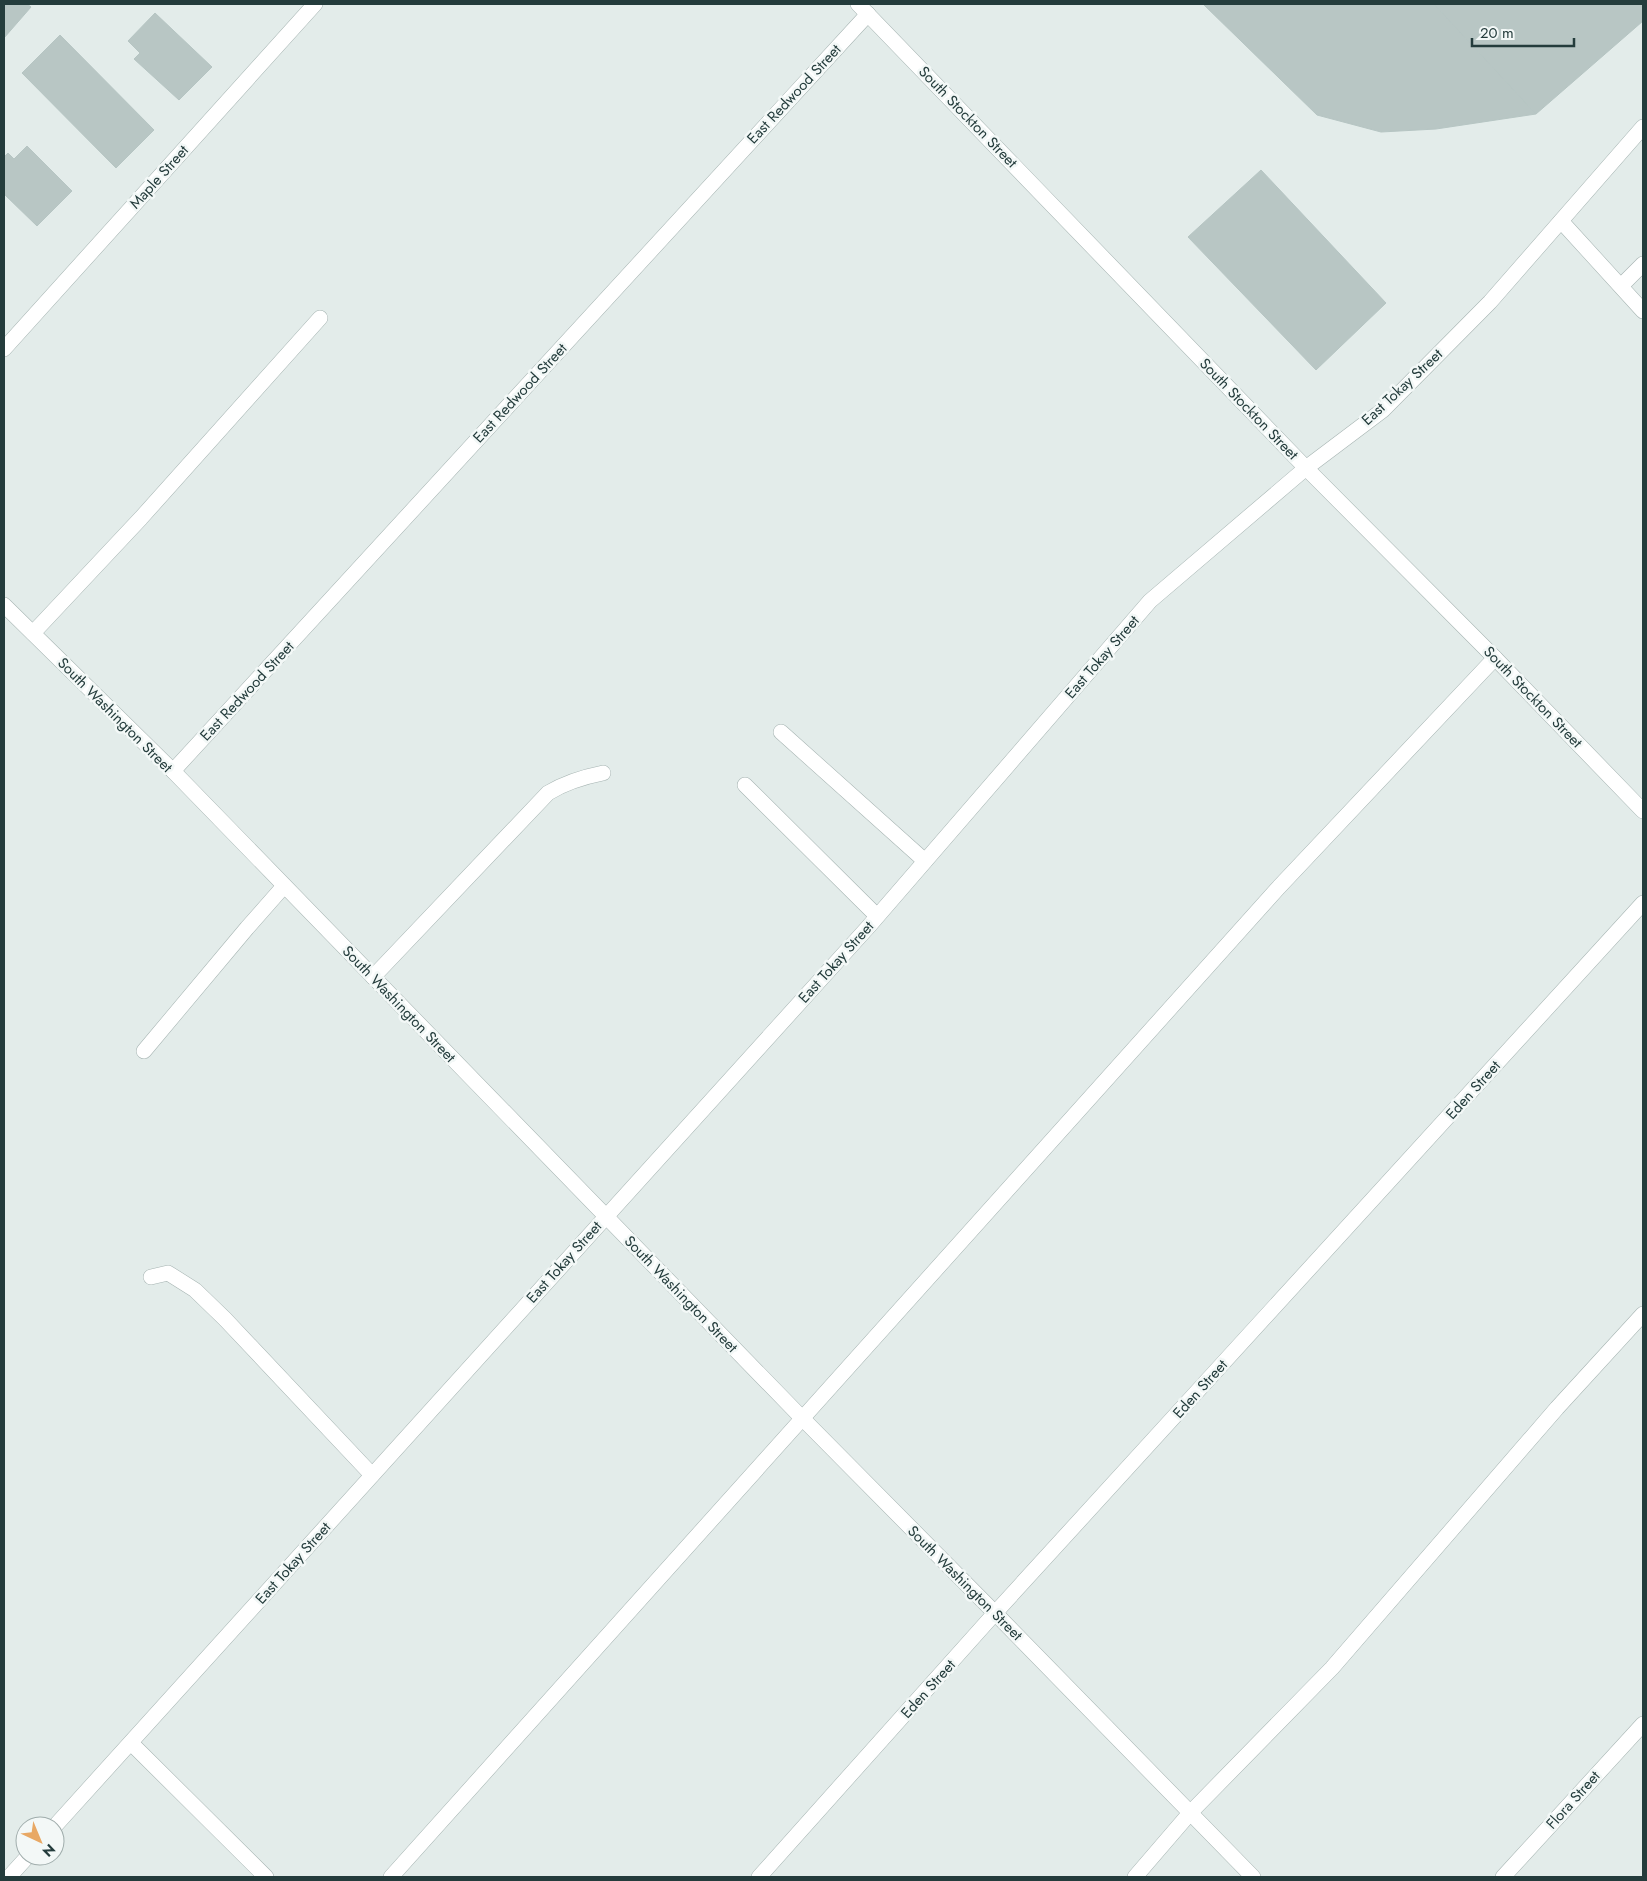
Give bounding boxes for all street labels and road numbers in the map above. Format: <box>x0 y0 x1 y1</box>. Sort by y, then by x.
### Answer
street label: East Redwood Street <box>742 39 846 149</box>
street label: South Stockton Street <box>914 61 1023 173</box>
street label: Maple Street <box>124 140 194 214</box>
street label: East Redwood Street <box>468 338 572 448</box>
street label: East Tokay Street <box>1357 343 1448 430</box>
street label: South Stockton Street <box>1195 353 1304 465</box>
street label: East Tokay Street <box>1060 610 1145 703</box>
street label: East Redwood Street <box>195 636 299 746</box>
street label: South Stockton Street <box>1479 641 1588 753</box>
street label: South Washington Street <box>52 652 178 778</box>
street label: East Tokay Street <box>793 916 879 1008</box>
street label: South Washington Street <box>337 941 461 1068</box>
street label: Eden Street <box>1441 1055 1506 1124</box>
street label: East Tokay Street <box>521 1216 607 1308</box>
street label: South Washington Street <box>619 1231 743 1358</box>
street label: Eden Street <box>1168 1354 1233 1423</box>
street label: East Tokay Street <box>250 1517 336 1609</box>
street label: South Washington Street <box>902 1520 1028 1646</box>
street label: Eden Street <box>896 1654 961 1723</box>
street label: Flora Street <box>1541 1766 1605 1834</box>

